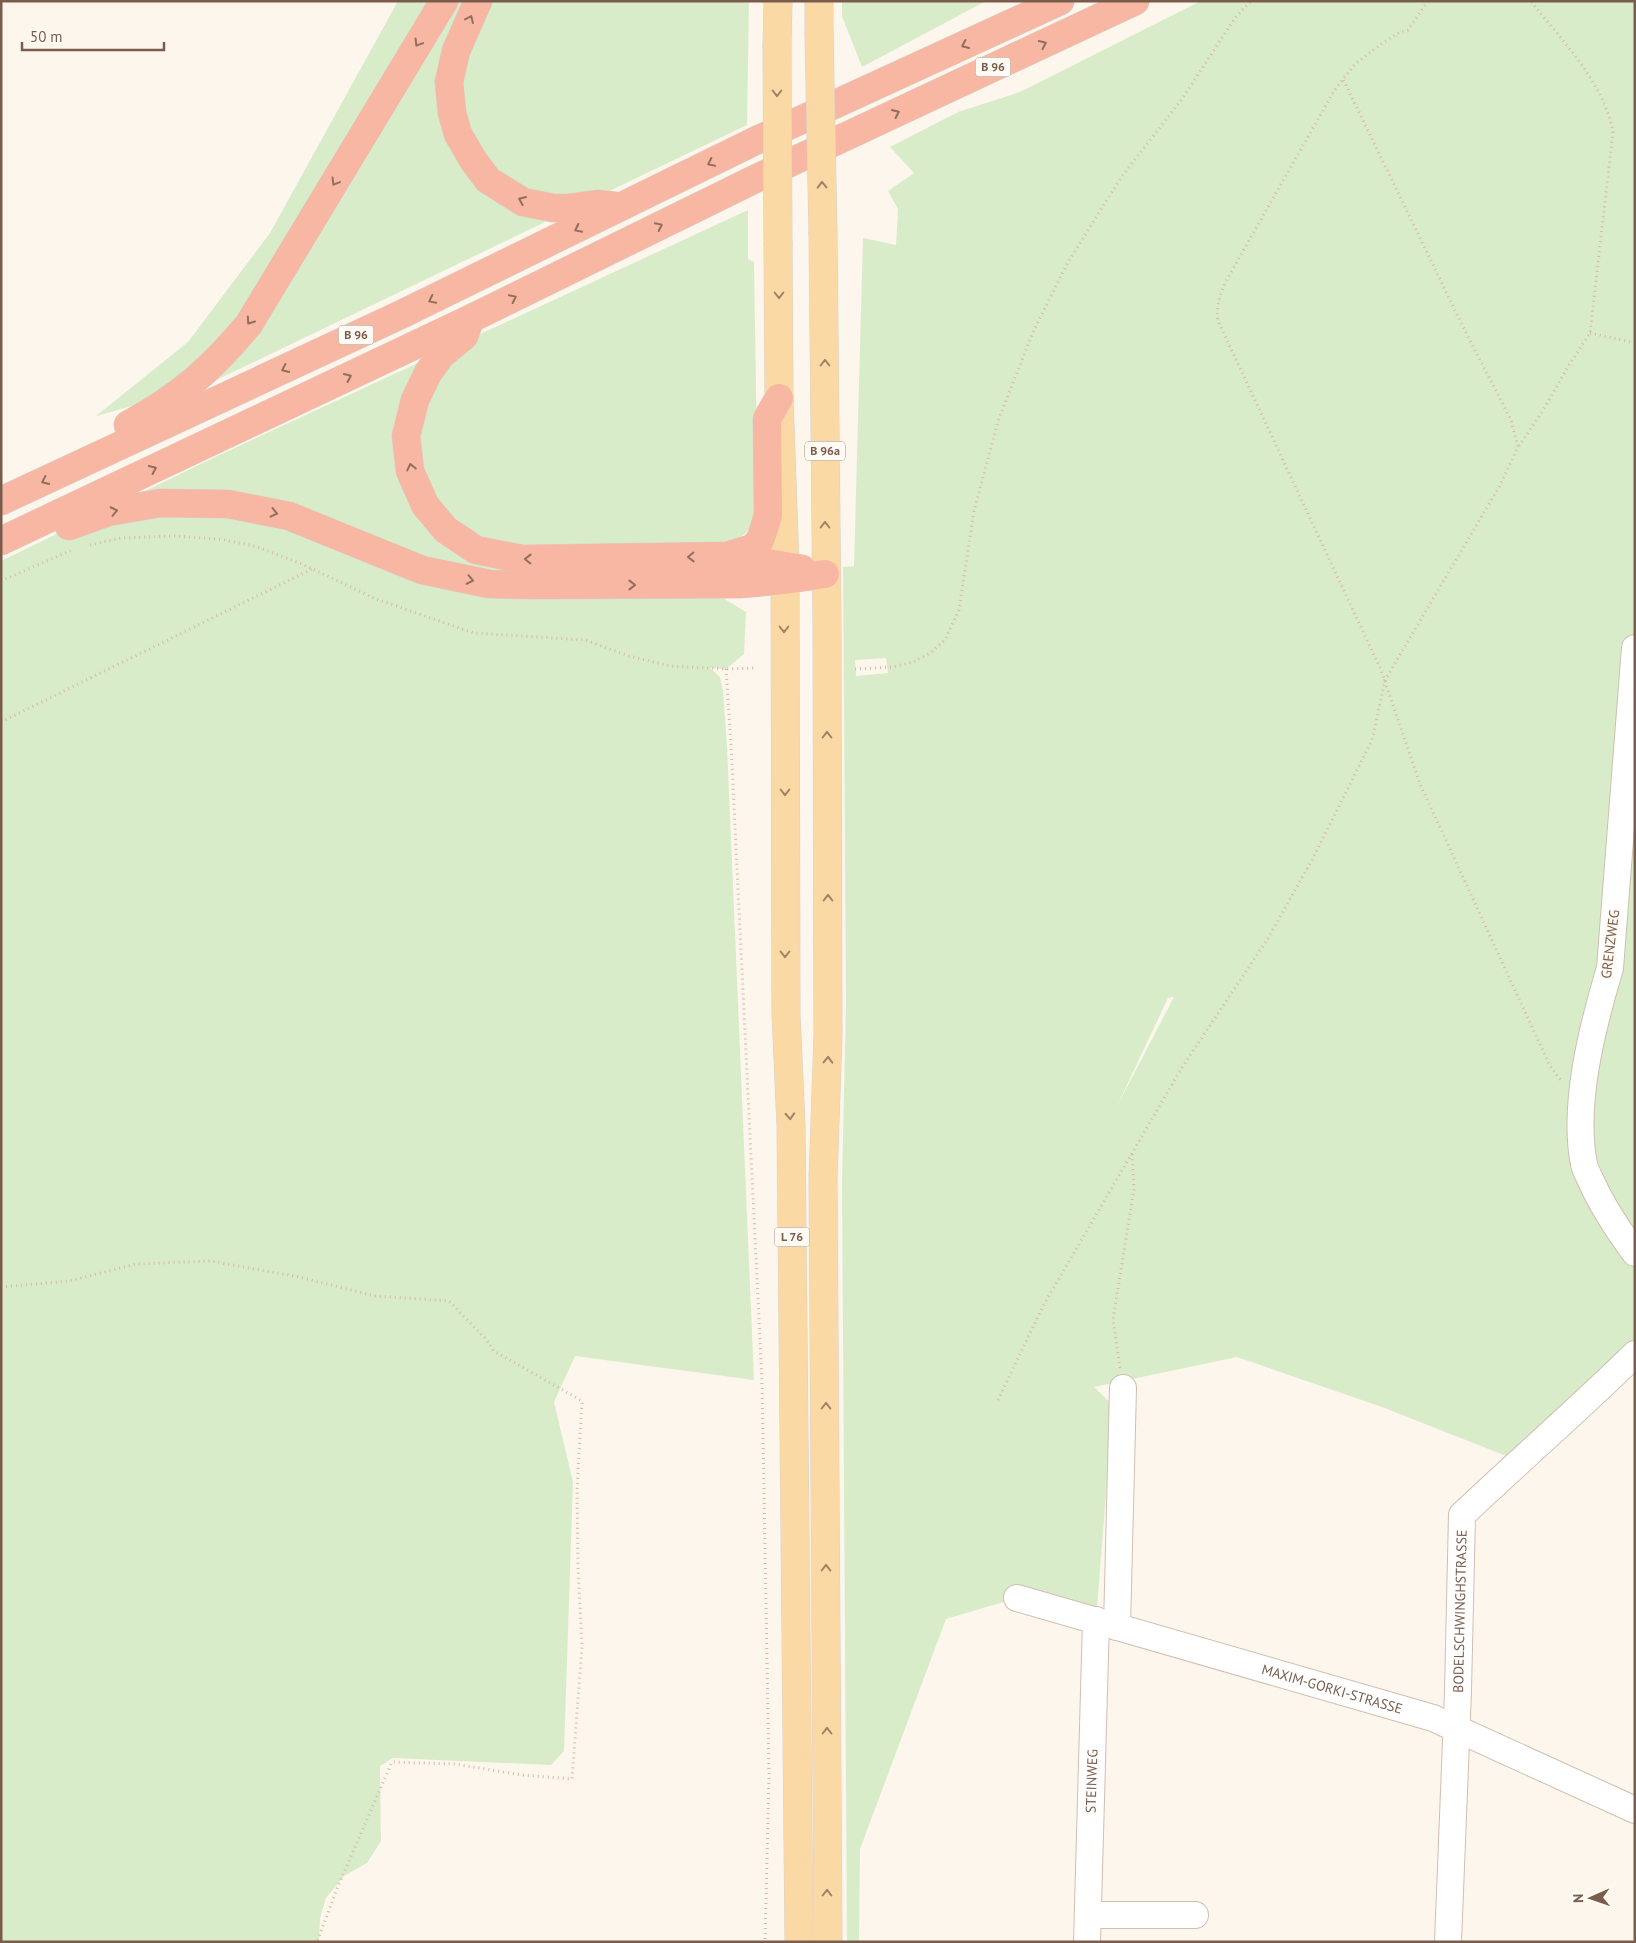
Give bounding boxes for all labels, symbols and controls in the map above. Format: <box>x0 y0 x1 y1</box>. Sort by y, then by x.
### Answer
one-way arrow <box>463 15 474 24</box>
scale bar <box>22 20 165 52</box>
text: 50 m <box>30 27 63 46</box>
one-way arrow <box>415 38 425 47</box>
one-way arrow <box>961 39 970 50</box>
one-way arrow <box>1038 40 1047 50</box>
road number: B 96 <box>976 58 1010 76</box>
one-way arrow <box>772 90 783 98</box>
one-way arrow <box>891 109 900 119</box>
one-way arrow <box>707 157 716 167</box>
one-way arrow <box>331 177 341 186</box>
one-way arrow <box>817 181 827 189</box>
one-way arrow <box>518 196 527 207</box>
one-way arrow <box>574 222 583 233</box>
one-way arrow <box>654 222 663 233</box>
one-way arrow <box>774 291 784 299</box>
one-way arrow <box>428 293 437 304</box>
one-way arrow <box>508 294 517 304</box>
one-way arrow <box>247 315 256 325</box>
road number: B 96 <box>338 326 374 344</box>
one-way arrow <box>820 358 830 366</box>
one-way arrow <box>281 363 290 373</box>
one-way arrow <box>342 373 351 383</box>
road number: B 96a <box>805 442 845 461</box>
one-way arrow <box>406 463 416 472</box>
one-way arrow <box>148 465 157 475</box>
one-way arrow <box>42 475 51 485</box>
one-way arrow <box>109 507 118 517</box>
one-way arrow <box>270 507 279 518</box>
one-way arrow <box>820 521 830 528</box>
one-way arrow <box>686 552 694 562</box>
one-way arrow <box>524 554 532 564</box>
one-way arrow <box>466 574 475 584</box>
one-way arrow <box>629 580 637 590</box>
one-way arrow <box>779 626 789 633</box>
one-way arrow <box>822 731 832 739</box>
one-way arrow <box>780 788 790 796</box>
one-way arrow <box>823 894 833 902</box>
street label: GRENZWEG <box>1597 909 1623 979</box>
one-way arrow <box>780 950 790 958</box>
one-way arrow <box>822 1056 833 1064</box>
one-way arrow <box>785 1113 796 1121</box>
road number: L 76 <box>774 1228 810 1246</box>
one-way arrow <box>821 1401 831 1409</box>
street label: BODELSCHWINGHSTRASSE <box>1449 1529 1471 1693</box>
one-way arrow <box>821 1564 831 1572</box>
street label: MAXIM-GORKI-STRASSE <box>1260 1660 1405 1718</box>
one-way arrow <box>822 1726 832 1734</box>
street label: STEINWEG <box>1082 1749 1101 1813</box>
north arrow <box>1566 1873 1616 1923</box>
one-way arrow <box>822 1889 832 1896</box>
text: N <box>1569 1894 1587 1903</box>

